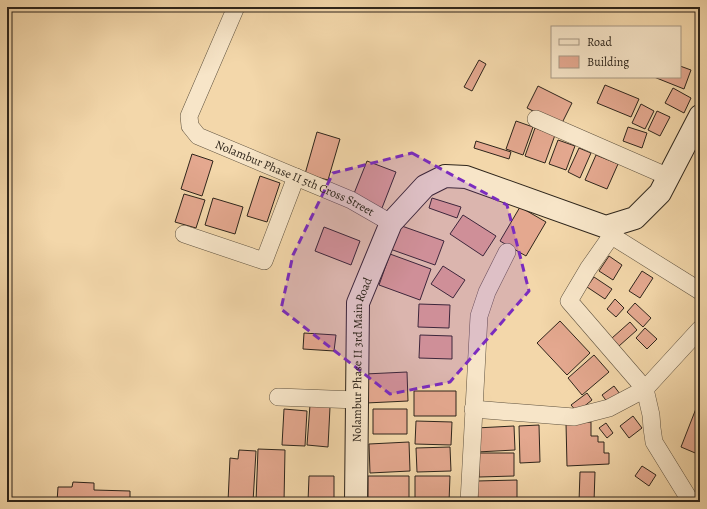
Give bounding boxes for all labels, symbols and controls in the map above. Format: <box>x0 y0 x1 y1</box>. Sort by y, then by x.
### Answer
legend <box>551 26 681 78</box>
text: Road <box>587 34 613 50</box>
text: Building <box>587 54 629 70</box>
street label: Nolambur Phase II 5th Cross Street <box>213 136 377 220</box>
street label: Nolambur Phase II 3rd Main Road <box>349 274 376 442</box>

